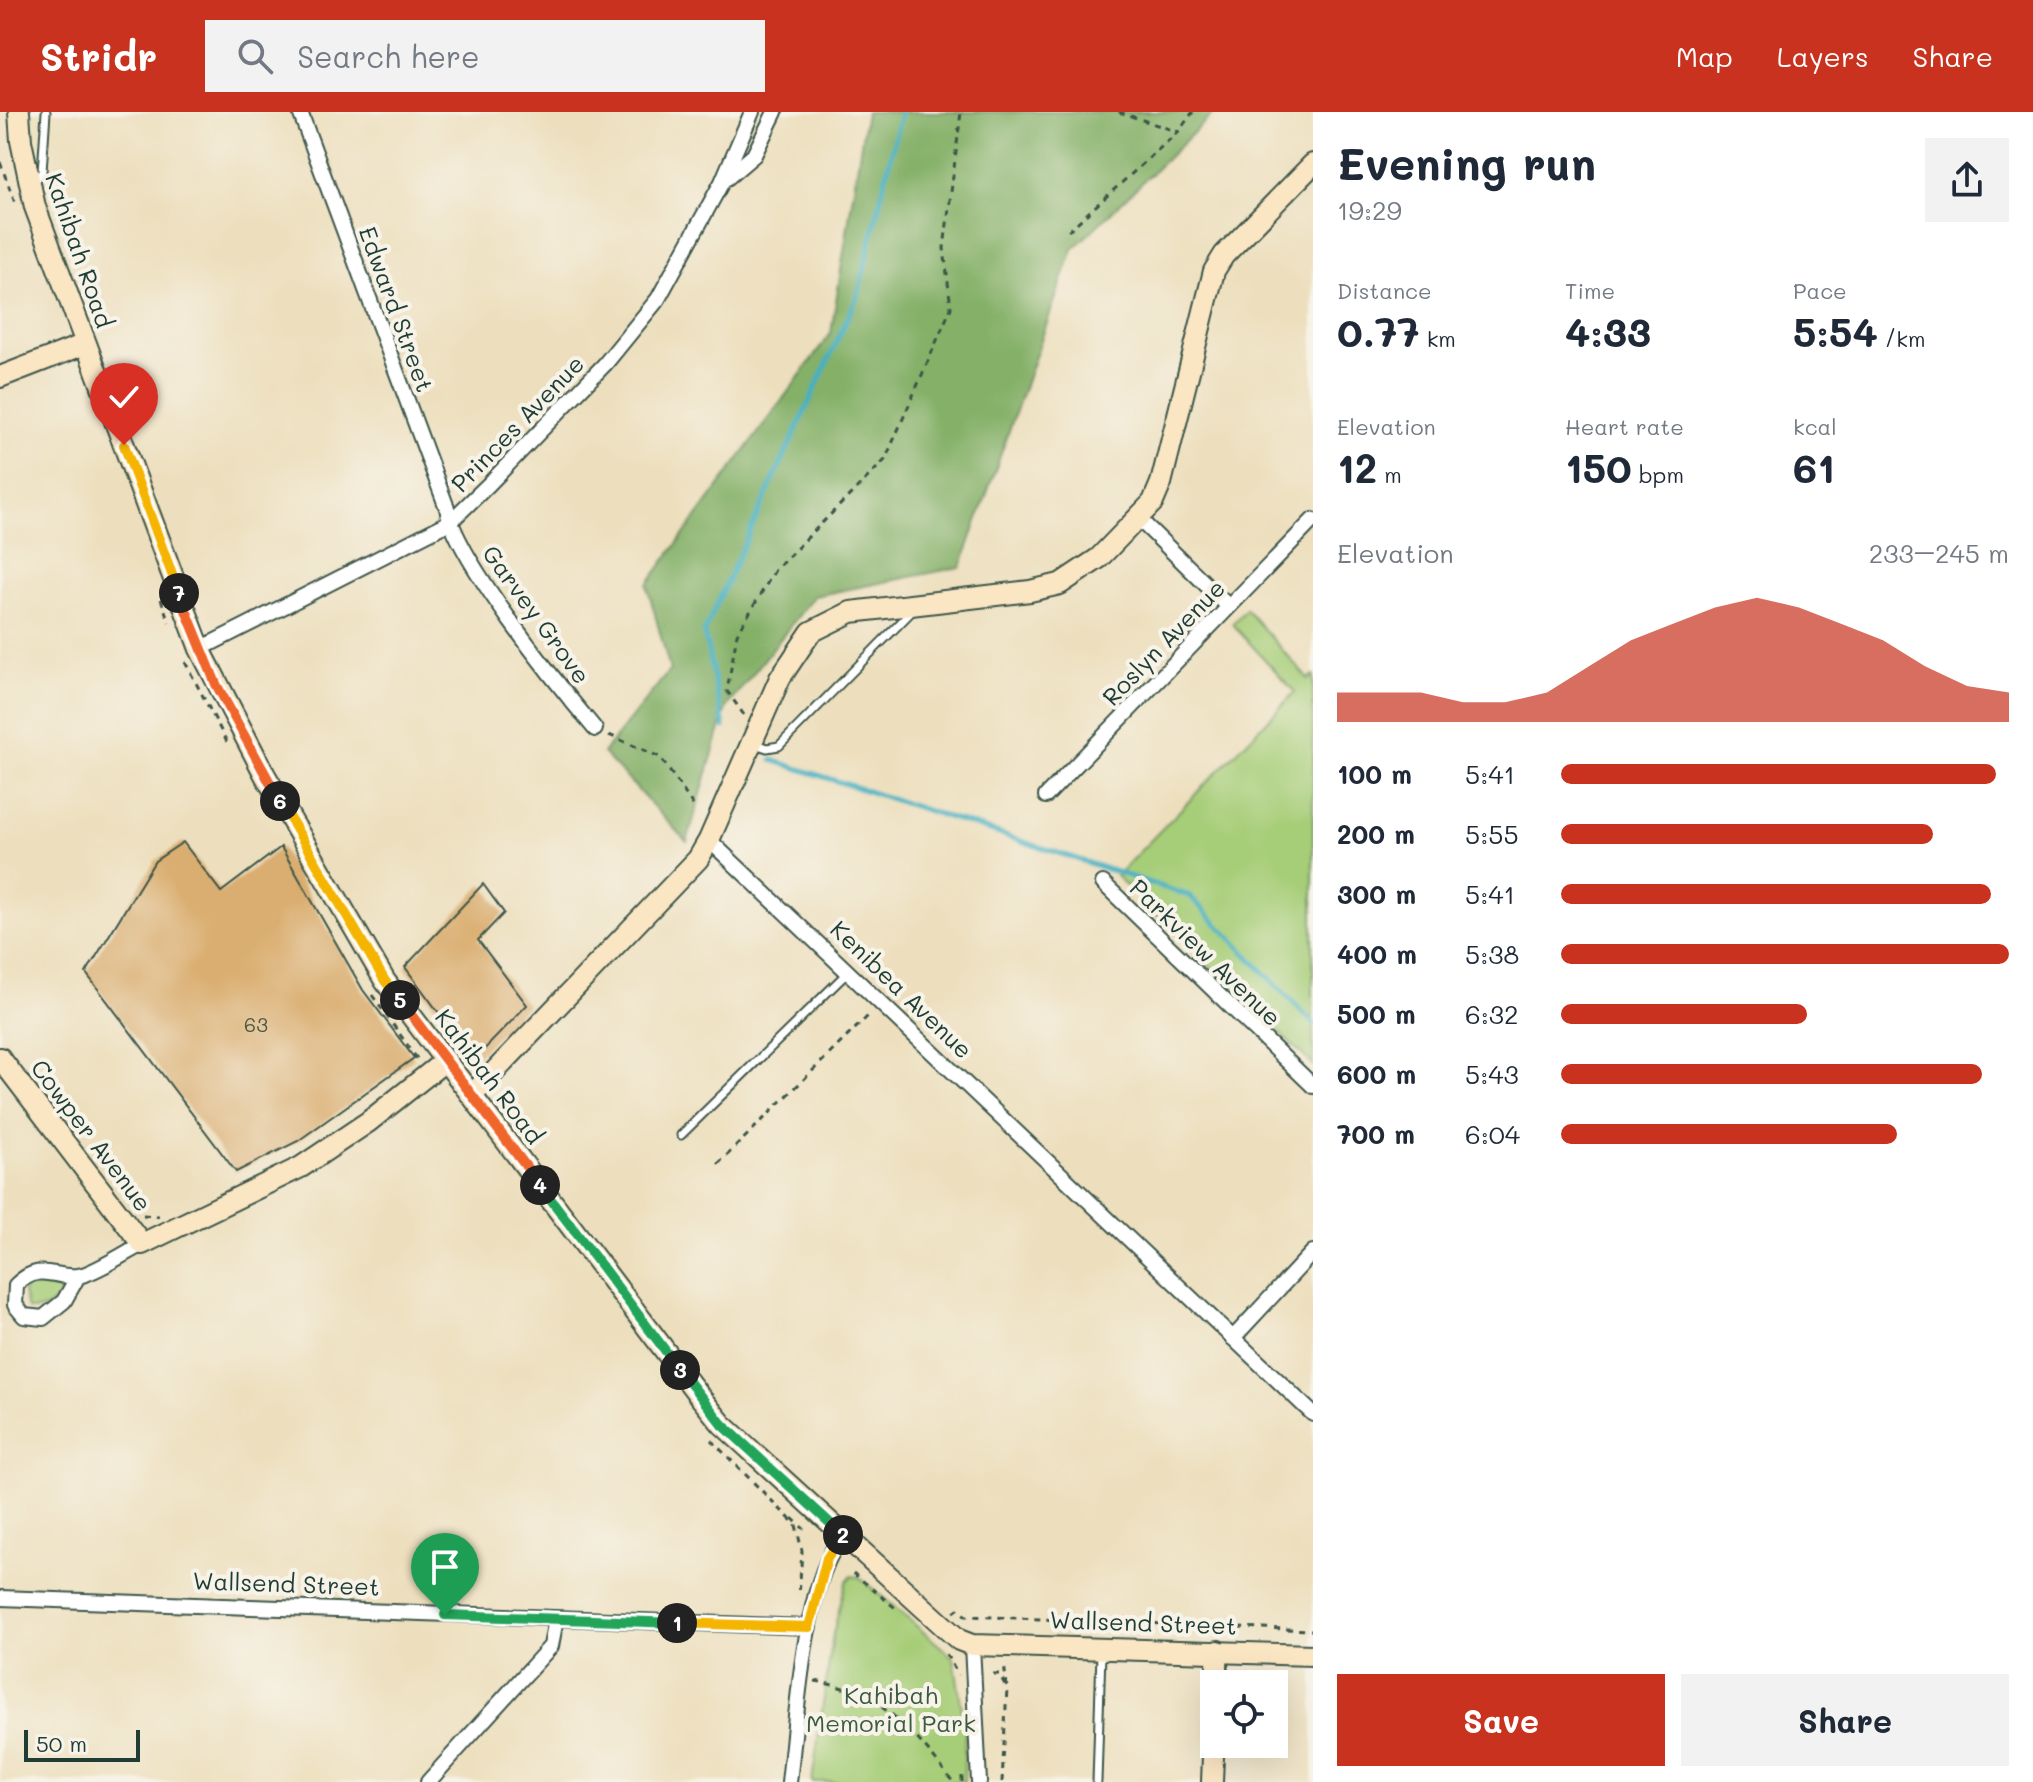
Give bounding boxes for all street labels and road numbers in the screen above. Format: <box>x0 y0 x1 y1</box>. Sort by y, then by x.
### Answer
street label: Kahibah Road <box>39 169 121 331</box>
street label: Edward Street <box>353 222 441 396</box>
street label: Princes Avenue <box>444 348 590 498</box>
street label: Garvey Grove <box>476 538 598 690</box>
street label: Roslyn Avenue <box>1095 572 1231 712</box>
street label: Parkview Avenue <box>1124 872 1288 1032</box>
street label: Kenibea Avenue <box>824 913 980 1065</box>
street label: Kahibah Road <box>429 1002 551 1150</box>
street label: Cowper Avenue <box>25 1053 159 1217</box>
street label: Wallsend Street <box>192 1564 380 1602</box>
street label: Wallsend Street <box>1049 1603 1237 1641</box>

